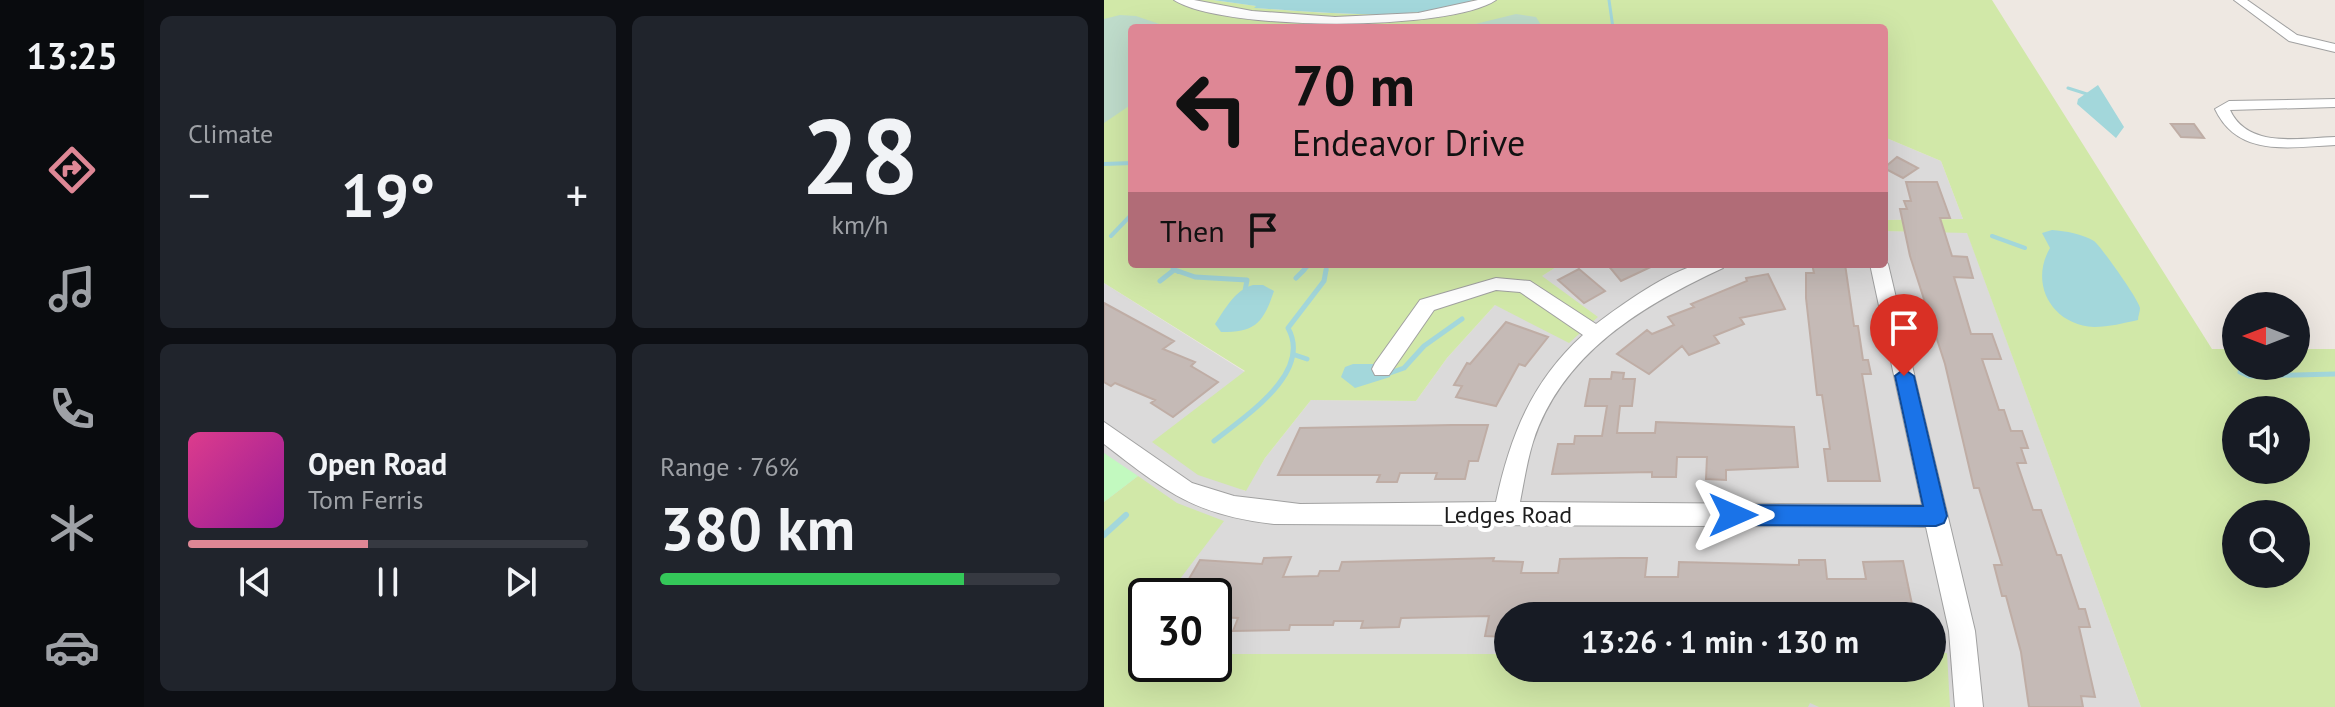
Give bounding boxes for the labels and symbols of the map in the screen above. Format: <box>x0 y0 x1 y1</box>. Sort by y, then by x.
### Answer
north arrow <box>2222 292 2310 380</box>
pin <box>1870 294 1938 376</box>
position arrow <box>1691 473 1775 557</box>
street label: Ledges Road <box>1444 499 1572 530</box>
speed limit sign: 30 <box>1128 578 1232 682</box>

